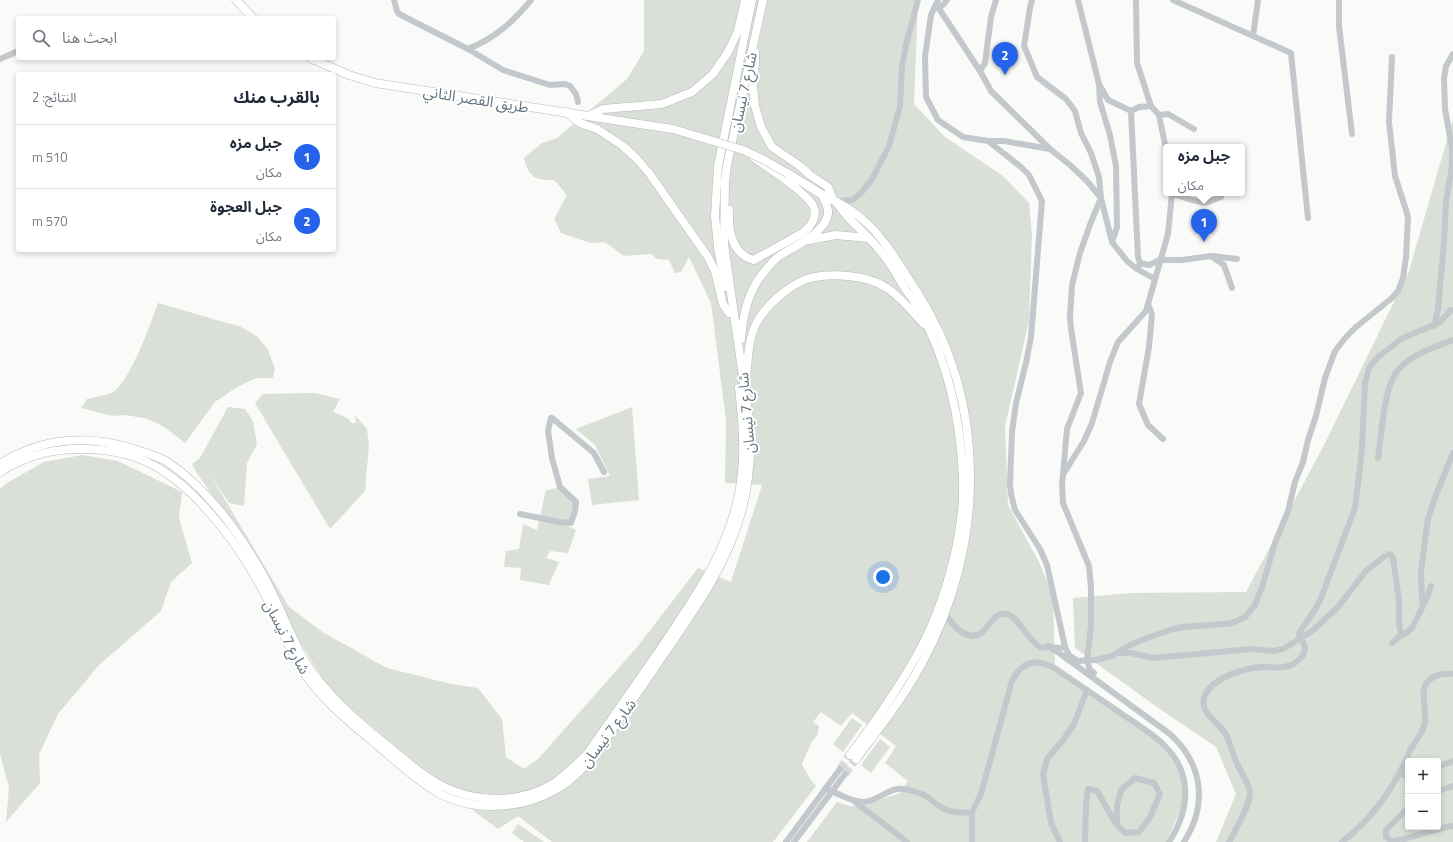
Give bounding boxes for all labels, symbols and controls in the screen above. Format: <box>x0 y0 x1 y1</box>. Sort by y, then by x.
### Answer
search box <box>16 16 336 60</box>
text: ابحث هنا <box>62 26 117 49</box>
icon: search <box>30 27 52 49</box>
pin: 2 <box>992 42 1018 75</box>
street label: شارع 7 نيسان <box>723 50 764 134</box>
street label: طريق القصر الثاني <box>422 79 530 119</box>
text: بالقرب منك <box>233 84 320 110</box>
text: النتائج: 2 <box>32 87 76 107</box>
text: جبل مزه <box>230 131 282 154</box>
popup <box>1163 144 1245 196</box>
text: جبل مزه <box>1178 144 1230 167</box>
text: 510 m <box>32 147 68 167</box>
text: 1 <box>303 147 311 167</box>
text: مكان <box>256 162 282 182</box>
text: مكان <box>1178 175 1204 195</box>
text: جبل العجوة <box>210 195 282 218</box>
pin: 1 <box>1191 209 1217 242</box>
text: 570 m <box>32 211 68 231</box>
text: 2 <box>303 211 311 231</box>
text: مكان <box>256 226 282 246</box>
street label: شارع 7 نيسان <box>731 371 762 454</box>
your location <box>873 567 893 587</box>
street label: شارع 7 نيسان <box>257 596 316 679</box>
street label: شارع 7 نيسان <box>574 693 643 773</box>
map controls <box>1405 758 1441 830</box>
button: + <box>1405 758 1441 794</box>
button: − <box>1405 794 1441 830</box>

